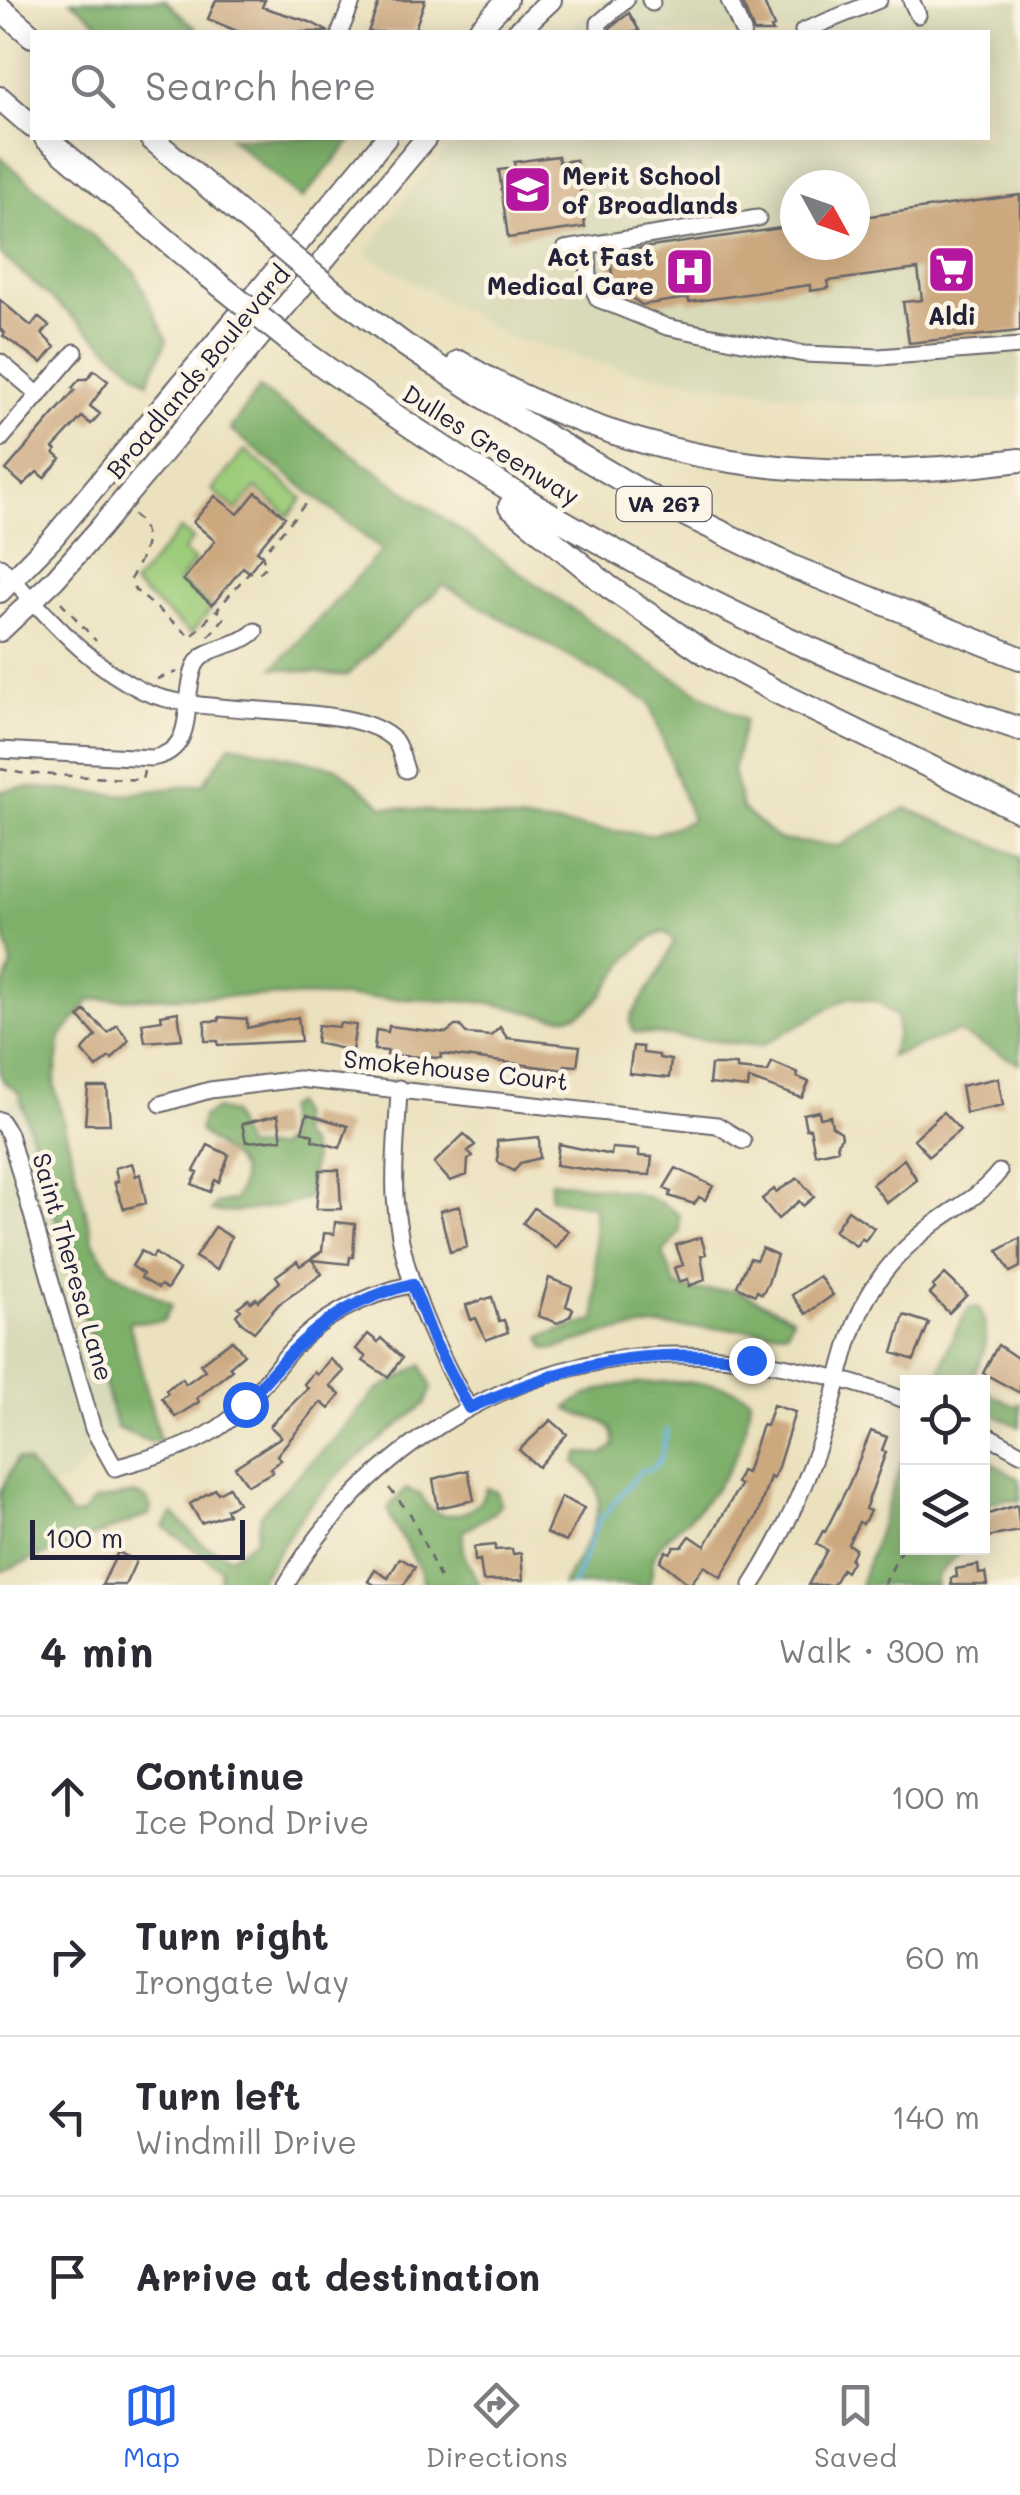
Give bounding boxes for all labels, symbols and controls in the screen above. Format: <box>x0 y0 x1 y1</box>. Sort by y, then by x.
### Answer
search box <box>30 30 990 140</box>
icon: search <box>65 58 120 113</box>
text: Search here <box>145 60 376 110</box>
place label: Merit School of Broadlands <box>562 159 738 220</box>
school or university icon: Merit School of Broadlands <box>501 164 553 216</box>
north arrow <box>780 170 870 260</box>
place label: Act Fast Medical Care <box>487 240 654 301</box>
supermarket icon: Aldi <box>926 244 978 296</box>
hospital icon: Act Fast Medical Care <box>663 245 715 297</box>
street label: Broadlands Boulevard <box>99 258 296 485</box>
place label: Aldi <box>928 299 976 331</box>
street label: Dulles Greenway <box>396 377 586 512</box>
road number: VA 267 <box>616 487 712 521</box>
street label: Smokehouse Court <box>342 1041 570 1097</box>
street label: Saint Theresa Lane <box>26 1149 122 1384</box>
route end <box>729 1338 775 1384</box>
map controls <box>900 1375 990 1555</box>
button: locate <box>900 1375 990 1465</box>
route start <box>223 1382 269 1428</box>
button: layers <box>900 1465 990 1555</box>
scale bar <box>30 1515 245 1560</box>
text: 100 m <box>45 1519 123 1555</box>
text: 4 min <box>40 1623 153 1678</box>
text: Walk · 300 m <box>779 1629 980 1671</box>
text: Continue <box>135 1750 304 1800</box>
icon: ahead <box>40 1769 95 1824</box>
text: 100 m <box>890 1775 980 1817</box>
text: Ice Pond Drive <box>135 1800 369 1842</box>
text: Turn right <box>135 1910 329 1960</box>
icon: right <box>40 1929 95 1984</box>
text: 60 m <box>905 1935 980 1977</box>
text: Irongate Way <box>135 1960 349 2002</box>
text: Turn left <box>135 2070 301 2120</box>
icon: left <box>40 2089 95 2144</box>
text: 140 m <box>891 2095 980 2137</box>
text: Windmill Drive <box>135 2120 357 2162</box>
icon: arrive <box>40 2249 95 2304</box>
text: Arrive at destination <box>135 2251 540 2301</box>
tab: Map <box>123 2378 180 2474</box>
tab: Directions <box>426 2378 568 2474</box>
tab: Saved <box>814 2378 897 2474</box>

